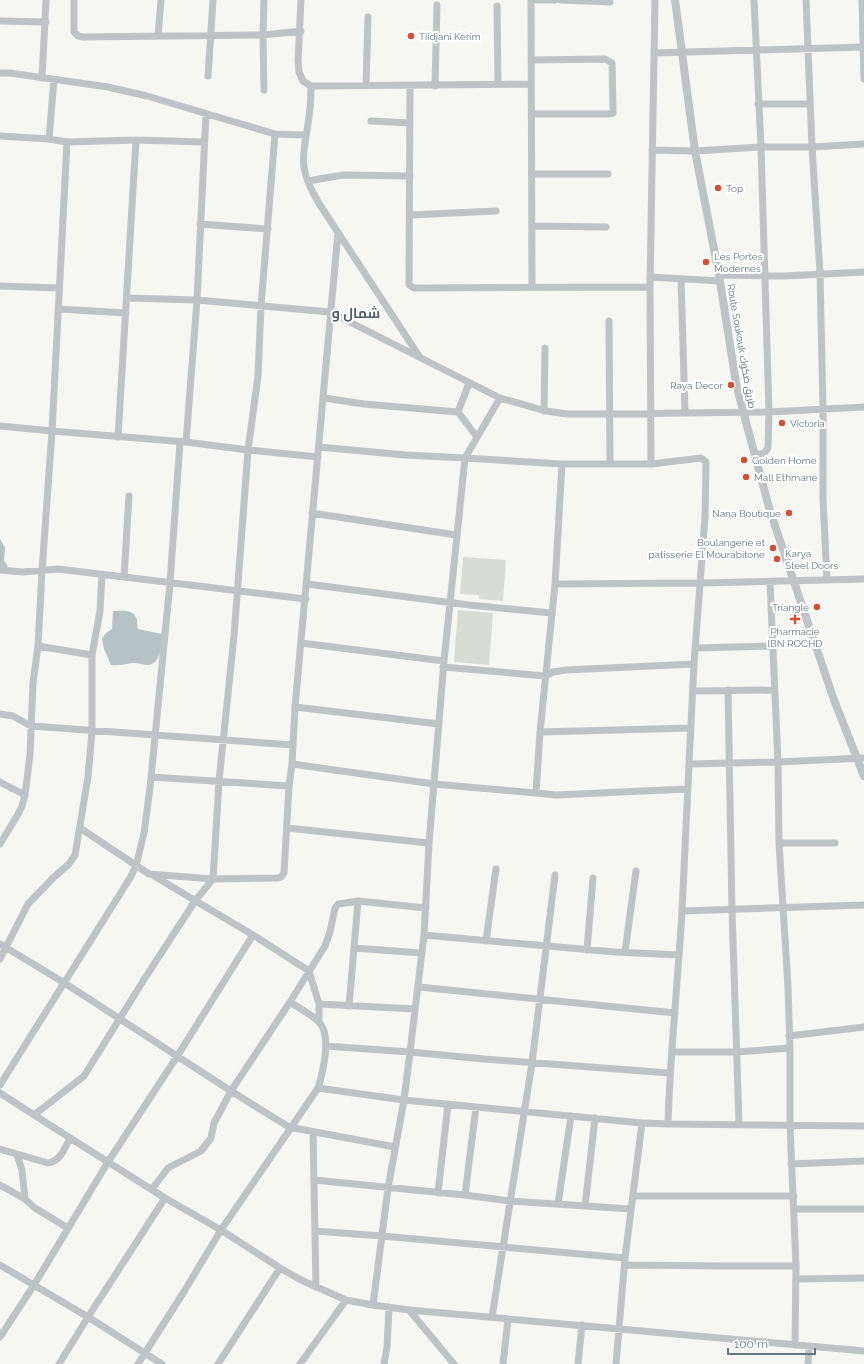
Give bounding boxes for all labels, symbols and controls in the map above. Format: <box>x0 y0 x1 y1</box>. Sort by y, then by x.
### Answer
marker: Tiidjani Kerim <box>406 31 416 41</box>
place label: Tiidjani Kerim <box>419 31 481 42</box>
marker: Top <box>713 183 723 193</box>
place label: Top <box>726 183 743 194</box>
place label: Les Portes Modernes <box>714 251 763 274</box>
marker: Les Portes Modernes <box>701 257 711 267</box>
street label: Route Soukouk طريق صكوك <box>724 283 758 409</box>
district label: شمال و <box>332 305 380 322</box>
place label: Raya Decor <box>670 380 723 391</box>
marker: Raya Decor <box>726 380 736 390</box>
marker: Victoria <box>777 418 787 428</box>
place label: Victoria <box>790 418 825 429</box>
marker: Golden Home <box>739 455 749 465</box>
place label: Golden Home <box>752 455 817 466</box>
marker: Mall Ethmane <box>741 472 751 482</box>
place label: Mall Ethmane <box>754 472 818 483</box>
place label: Nana Boutique <box>712 508 781 519</box>
marker: Nana Boutique <box>784 508 794 518</box>
place label: Boulangerie et patisserie El Mourabitone <box>648 537 766 560</box>
marker: Boulangerie et patisserie El Mourabitone <box>768 543 778 553</box>
place label: Karya Steel Doors <box>785 548 839 571</box>
marker: Karya Steel Doors <box>772 554 782 564</box>
place label: Triangle <box>772 602 809 613</box>
marker: Triangle <box>812 602 822 612</box>
marker: Pharmacie IBN ROCHD <box>790 614 800 624</box>
place label: Pharmacie IBN ROCHD <box>768 626 822 649</box>
scale bar <box>728 1330 815 1356</box>
text: 100 m <box>734 1337 768 1351</box>

